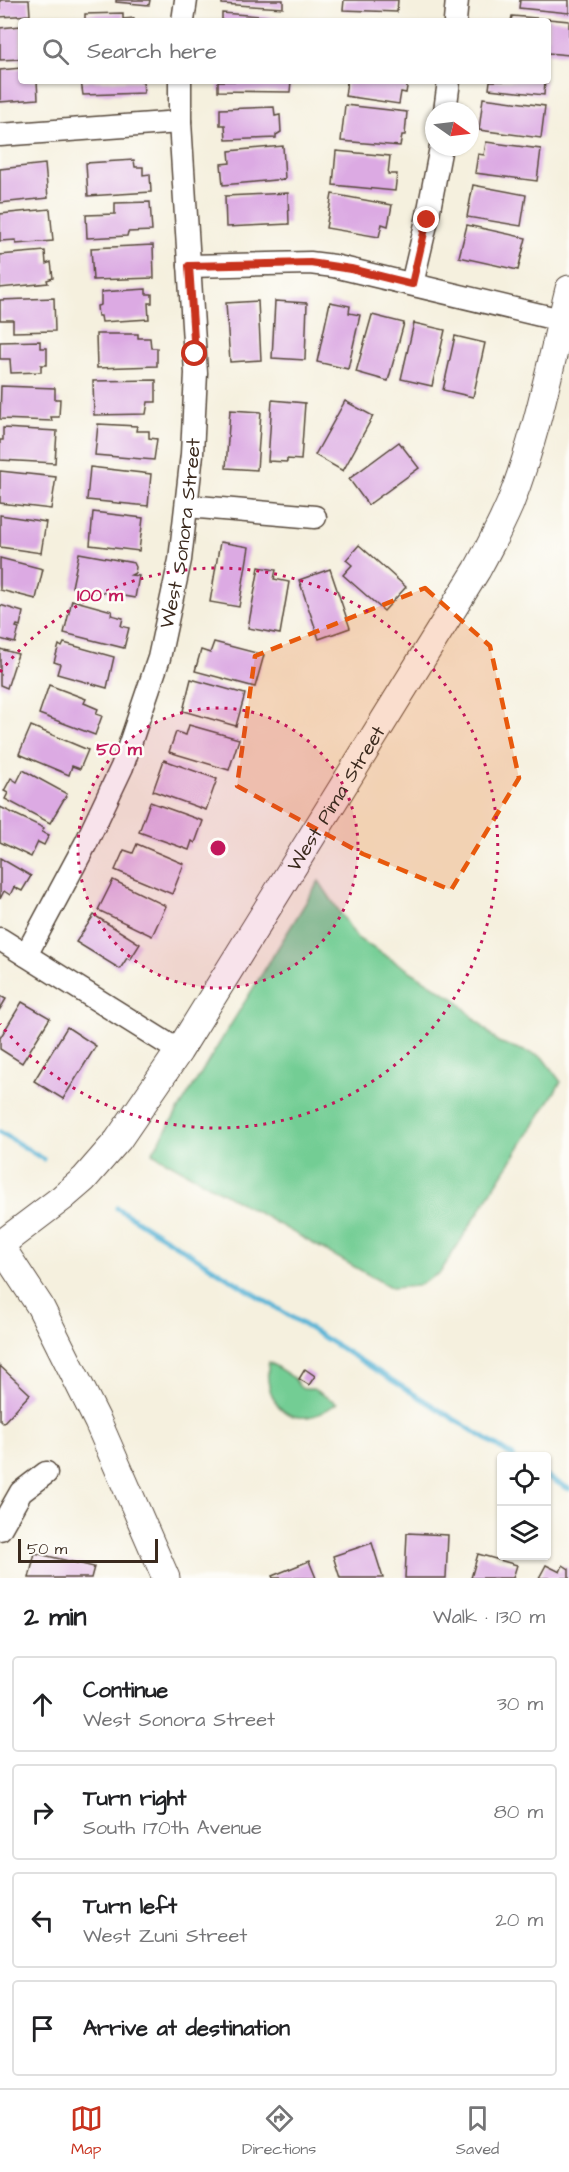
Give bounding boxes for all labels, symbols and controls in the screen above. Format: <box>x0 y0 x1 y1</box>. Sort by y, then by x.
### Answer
search box <box>18 18 551 84</box>
icon: search <box>39 35 72 68</box>
text: Search here <box>87 36 217 67</box>
north arrow <box>425 102 479 156</box>
route end <box>413 206 439 232</box>
route start <box>181 340 207 366</box>
street label: West Sonora Street <box>153 437 208 631</box>
text: 100 m <box>77 583 124 608</box>
street label: West Pima Street <box>281 720 392 877</box>
text: 50 m <box>96 737 143 762</box>
centre of rings <box>208 838 228 858</box>
map controls <box>497 1452 551 1560</box>
button: locate <box>497 1452 551 1506</box>
button: layers <box>497 1506 551 1560</box>
scale bar <box>18 1536 158 1564</box>
text: 50 m <box>27 1538 67 1560</box>
text: 2 min <box>24 1599 86 1635</box>
text: Walk · 130 m <box>433 1603 545 1631</box>
text: Continue <box>83 1675 168 1706</box>
icon: ahead <box>26 1688 59 1721</box>
text: 30 m <box>497 1690 543 1718</box>
text: West Sonora Street <box>83 1706 275 1734</box>
text: Turn right <box>83 1783 186 1814</box>
icon: right <box>26 1796 59 1829</box>
text: 80 m <box>494 1798 543 1826</box>
text: South 170th Avenue <box>83 1814 262 1842</box>
text: Turn left <box>83 1891 177 1922</box>
icon: left <box>26 1904 59 1937</box>
text: 20 m <box>495 1906 543 1934</box>
text: West Zuni Street <box>83 1922 247 1950</box>
icon: arrive <box>26 2012 59 2045</box>
text: Arrive at destination <box>83 2013 290 2044</box>
tab: Map <box>70 2102 103 2160</box>
tab: Directions <box>242 2102 316 2160</box>
tab: Saved <box>456 2102 499 2160</box>

